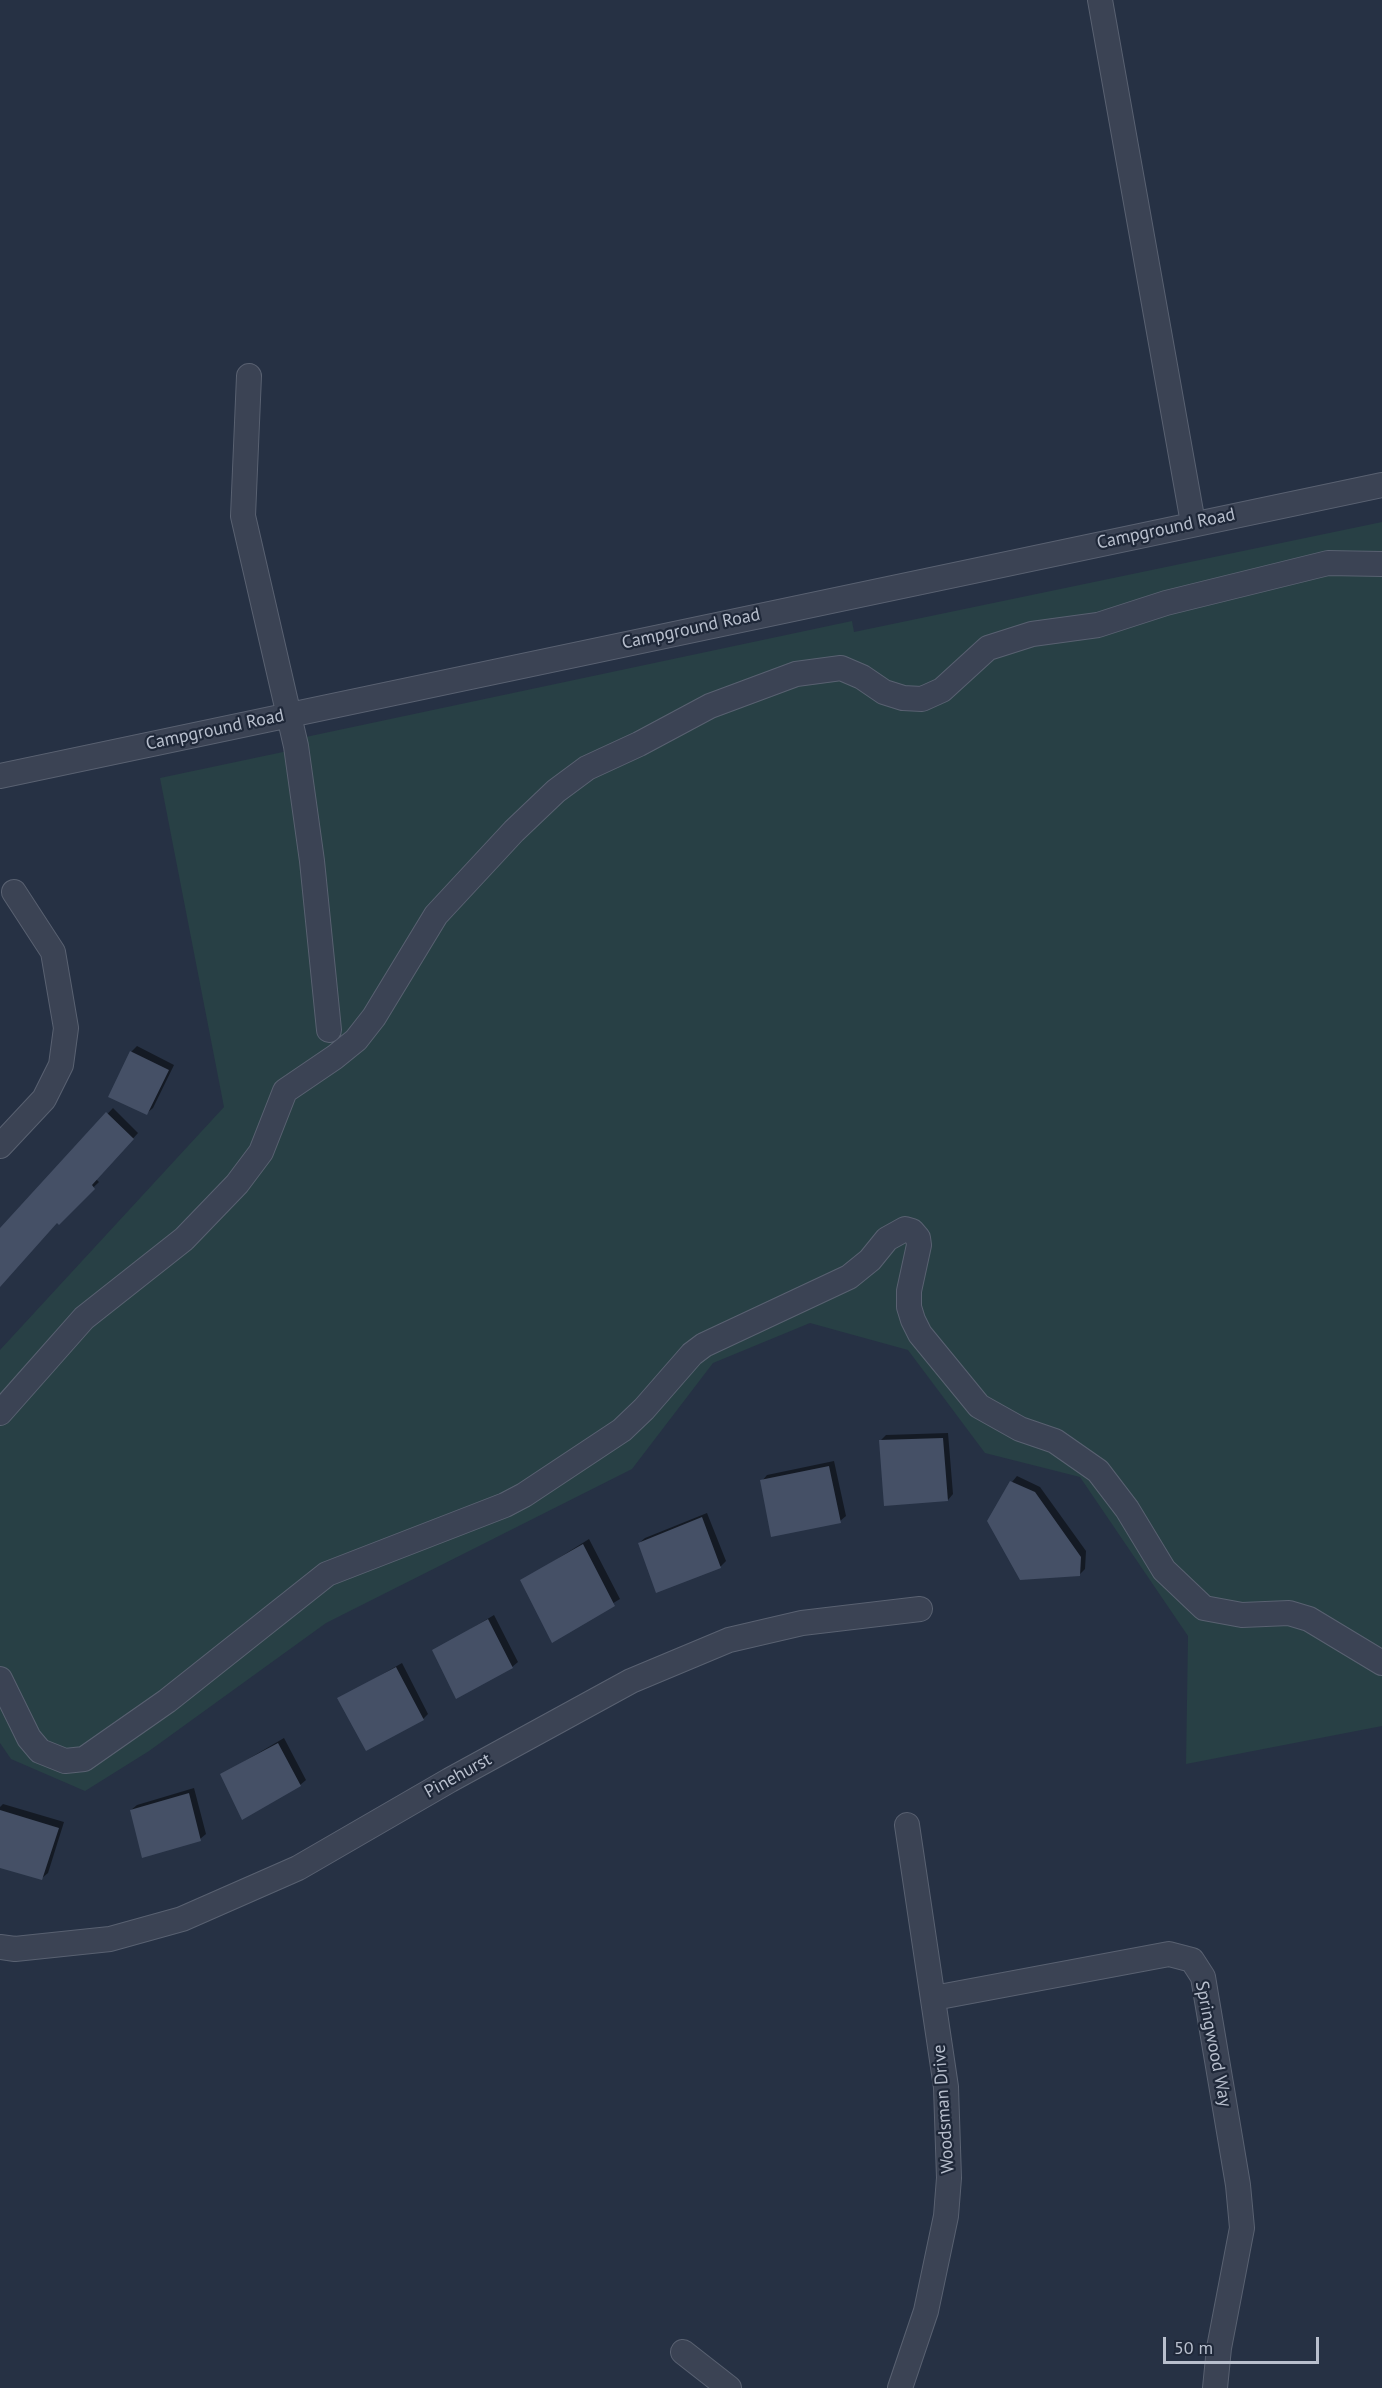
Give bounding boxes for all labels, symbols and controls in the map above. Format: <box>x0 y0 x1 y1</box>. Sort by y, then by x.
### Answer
street label: Campground Road <box>1095 504 1237 554</box>
street label: Campground Road <box>620 604 762 654</box>
street label: Campground Road <box>144 705 286 755</box>
street label: Pinehurst <box>421 1749 495 1803</box>
street label: Springwood Way <box>1190 1979 1236 2109</box>
street label: Woodsman Drive <box>929 2044 959 2174</box>
scale bar <box>1166 2325 1322 2363</box>
text: 50 m <box>1174 2336 1213 2359</box>

